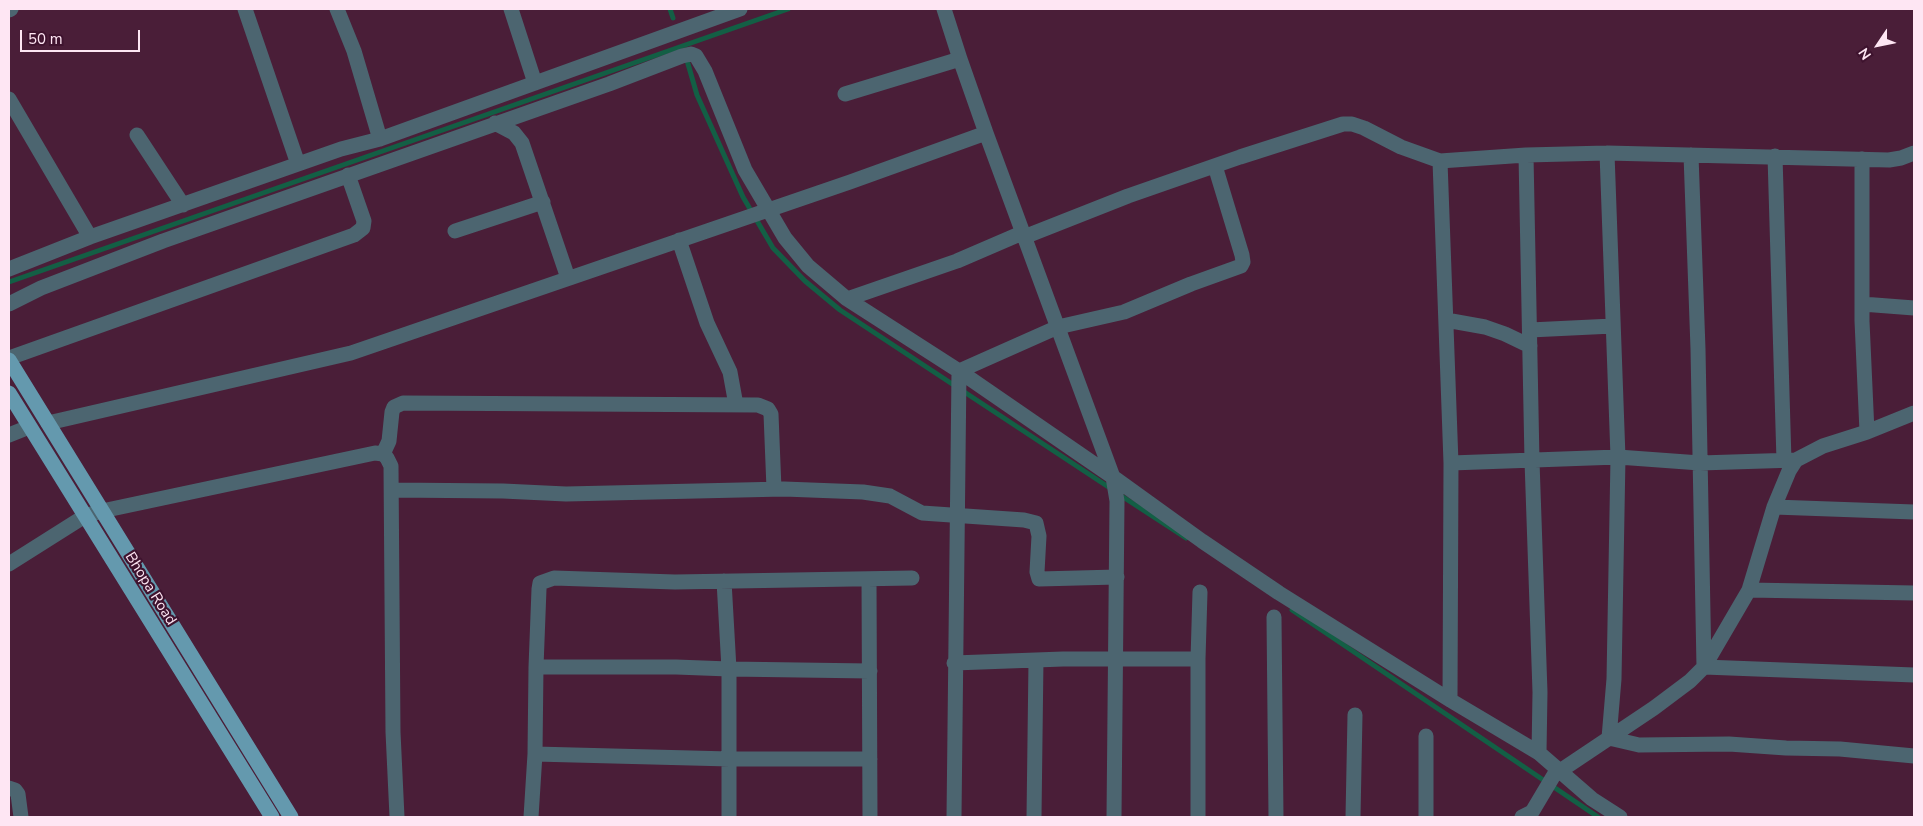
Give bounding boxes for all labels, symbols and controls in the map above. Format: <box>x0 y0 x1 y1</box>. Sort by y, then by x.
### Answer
scale bar <box>22 20 142 52</box>
north arrow <box>1853 20 1903 70</box>
text: 50 m <box>28 29 63 49</box>
text: N <box>1854 44 1876 63</box>
street label: Bhopa Road <box>121 549 179 629</box>

